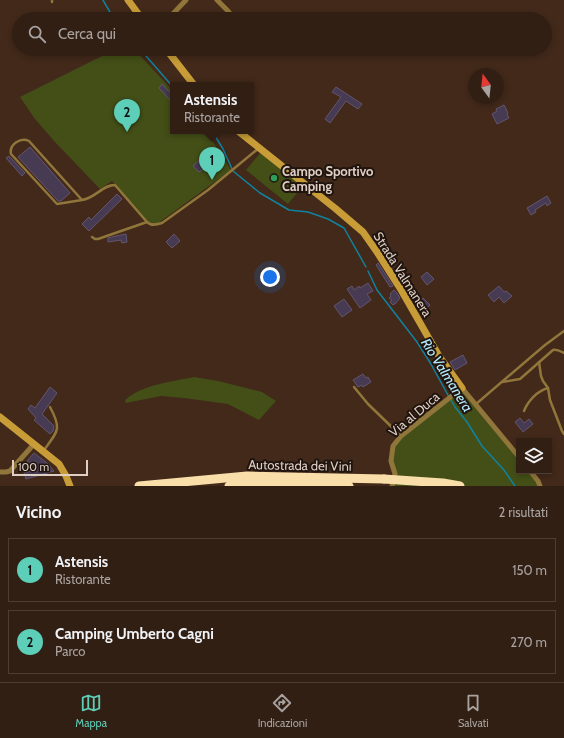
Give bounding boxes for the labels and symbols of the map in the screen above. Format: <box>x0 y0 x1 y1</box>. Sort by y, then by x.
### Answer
north arrow <box>468 68 504 104</box>
pin: 2 <box>114 99 140 132</box>
pin: 1 <box>199 147 225 180</box>
place label: Campo Sportivo Camping <box>282 163 374 194</box>
marker: Campo Sportivo Camping <box>269 173 279 183</box>
street label: Strada Valmanera <box>371 229 436 320</box>
your location <box>260 267 280 287</box>
water label: Rio Valmanera <box>417 335 477 415</box>
street label: Via al Duca <box>385 388 443 440</box>
street label: Autostrada dei Vini <box>248 456 352 474</box>
scale bar <box>12 458 88 477</box>

